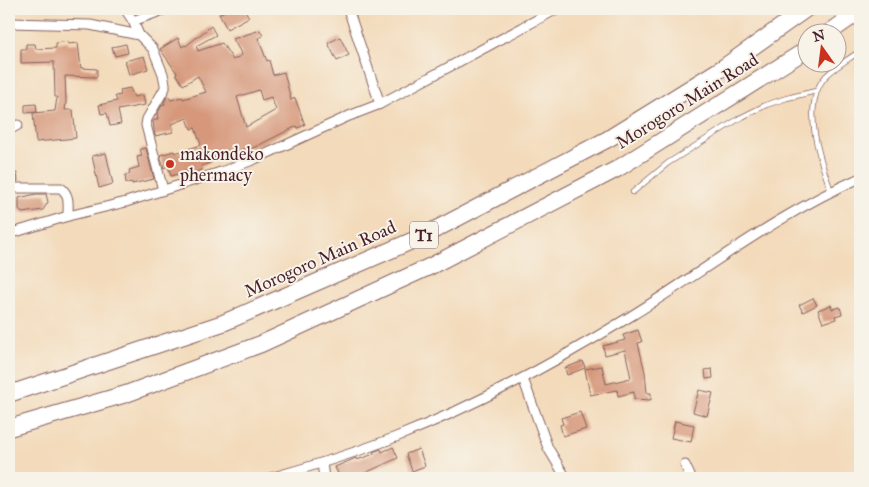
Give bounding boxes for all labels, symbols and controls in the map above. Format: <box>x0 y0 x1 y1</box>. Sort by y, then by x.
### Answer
north arrow <box>796 22 846 72</box>
text: N <box>811 26 827 46</box>
street label: Morogoro Main Road <box>612 48 763 155</box>
place label: makondeko phermacy <box>179 143 264 186</box>
marker: makondeko phermacy <box>164 158 176 170</box>
street label: Morogoro Main Road <box>241 216 400 303</box>
road number: T1 <box>410 222 438 248</box>

